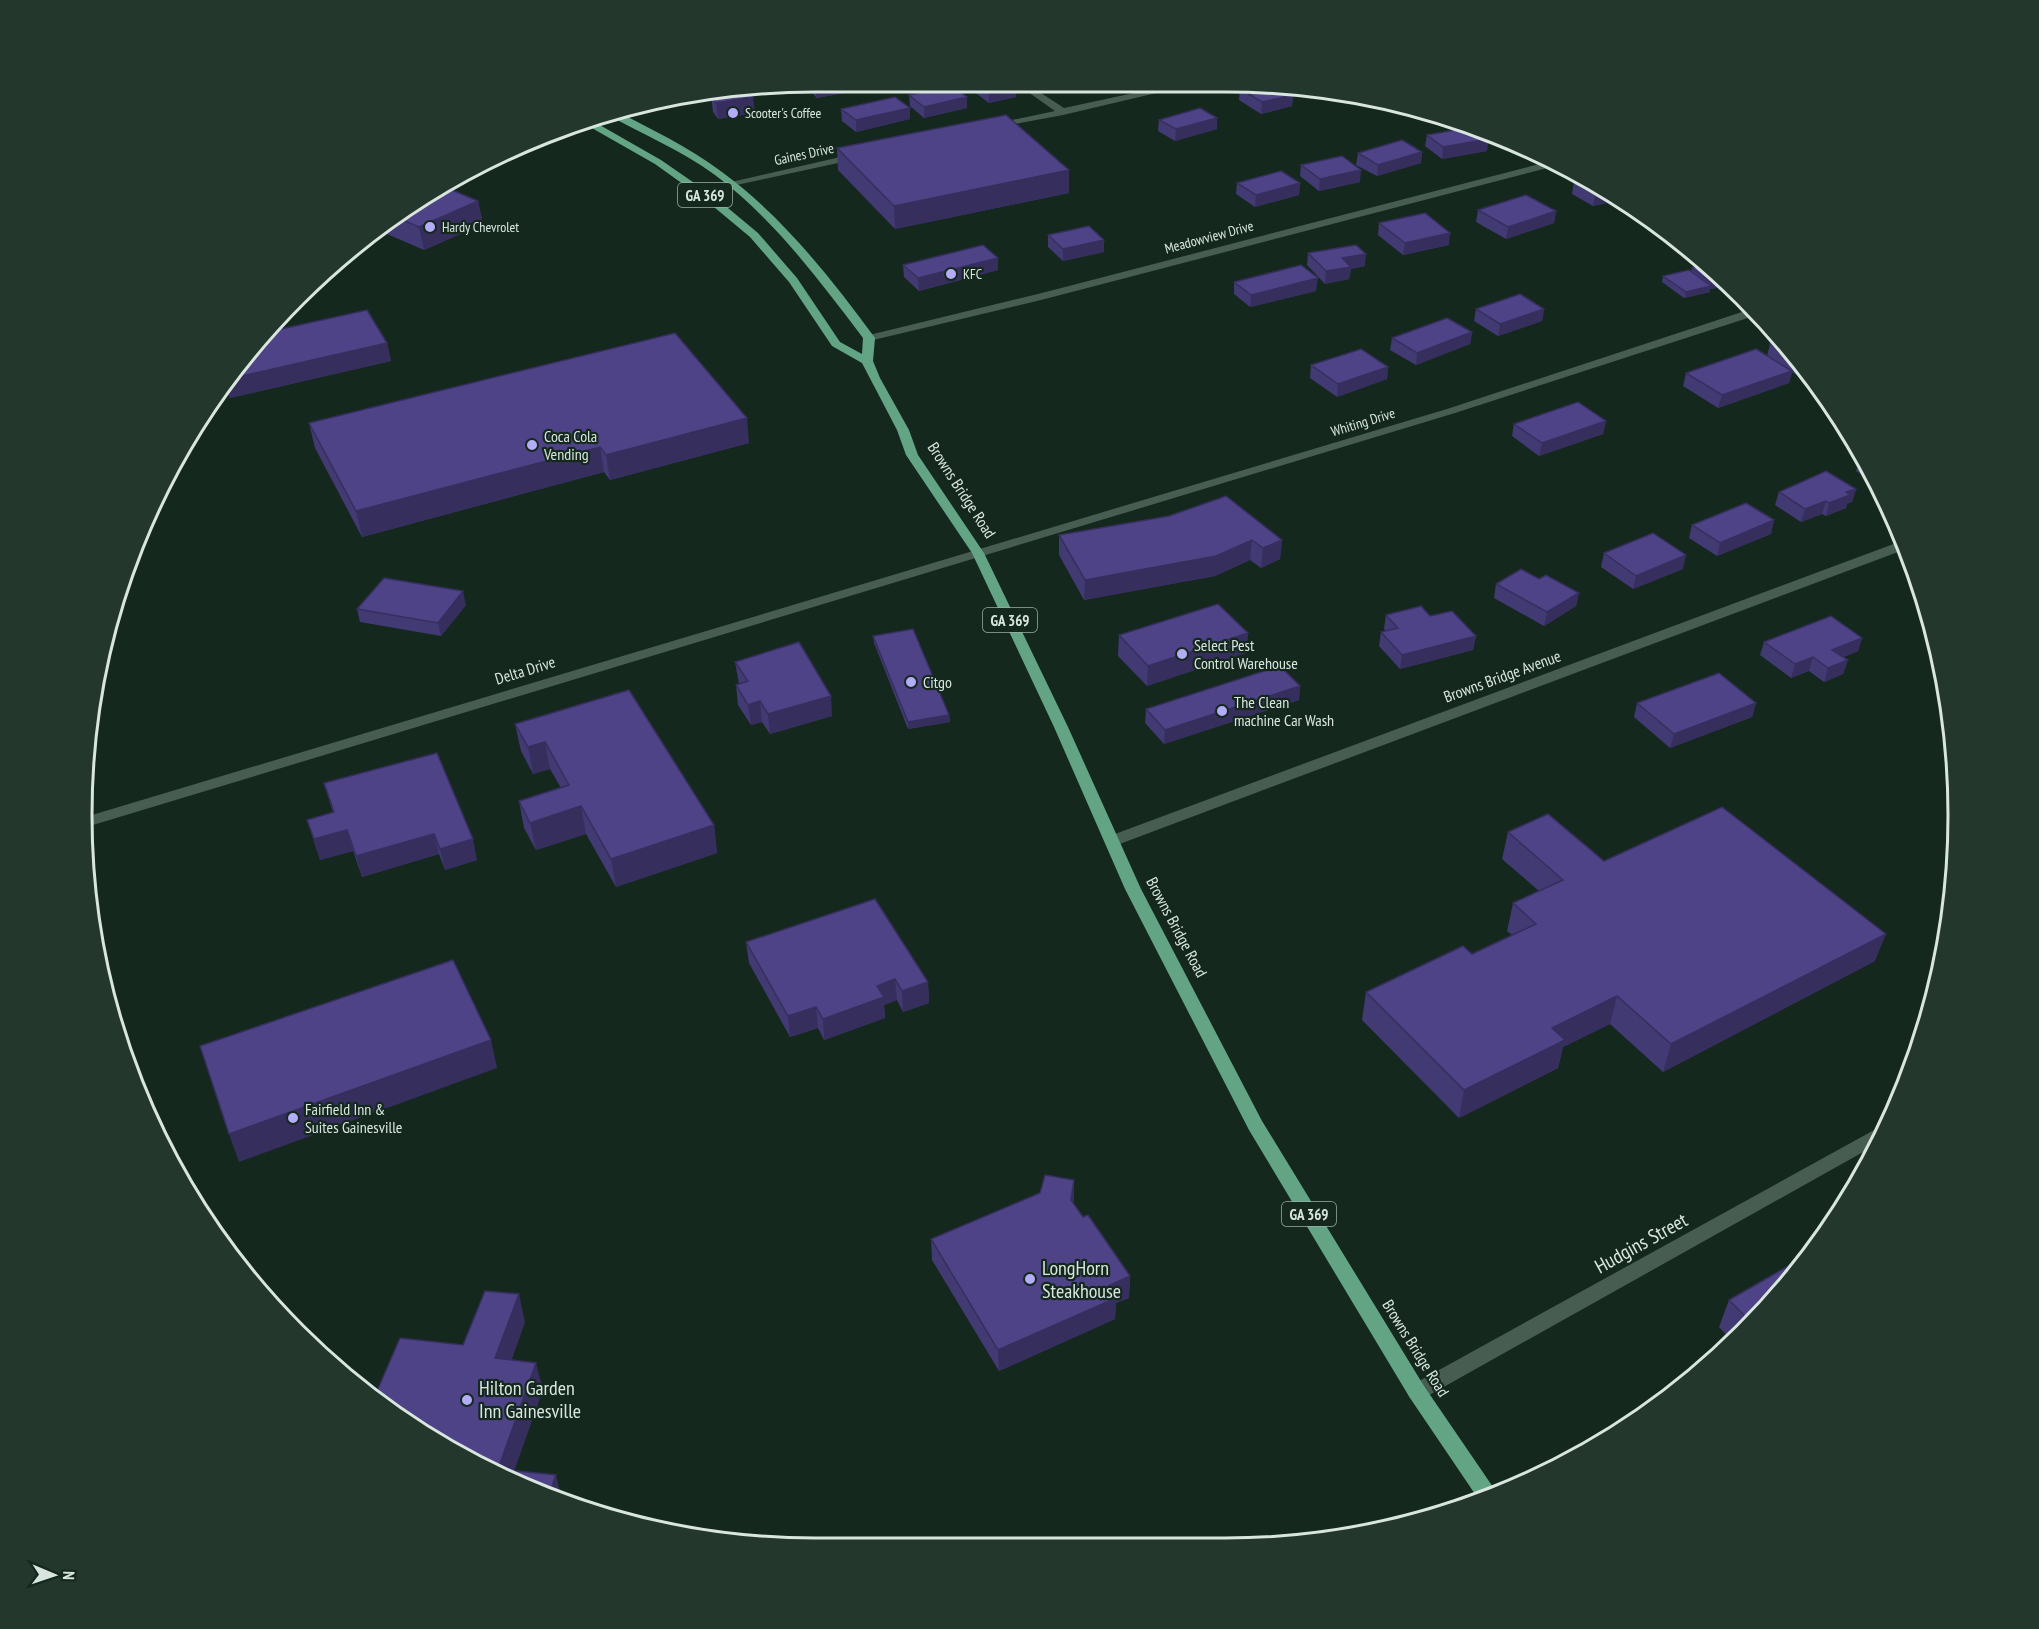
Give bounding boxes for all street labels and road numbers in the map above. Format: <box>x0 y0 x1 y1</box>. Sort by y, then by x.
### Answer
street label: Gaines Drive <box>772 139 836 169</box>
road number: GA 369 <box>678 183 732 207</box>
street label: Meadowview Drive <box>1163 216 1256 257</box>
street label: Whiting Drive <box>1329 404 1397 440</box>
street label: Browns Bridge Road <box>924 438 1001 542</box>
road number: GA 369 <box>983 608 1037 632</box>
street label: Browns Bridge Avenue <box>1441 646 1563 706</box>
street label: Delta Drive <box>492 651 558 689</box>
street label: Browns Bridge Road <box>1142 874 1212 981</box>
road number: GA 369 <box>1282 1202 1336 1226</box>
street label: Hudgins Street <box>1590 1207 1692 1279</box>
street label: Browns Bridge Road <box>1378 1296 1454 1400</box>

